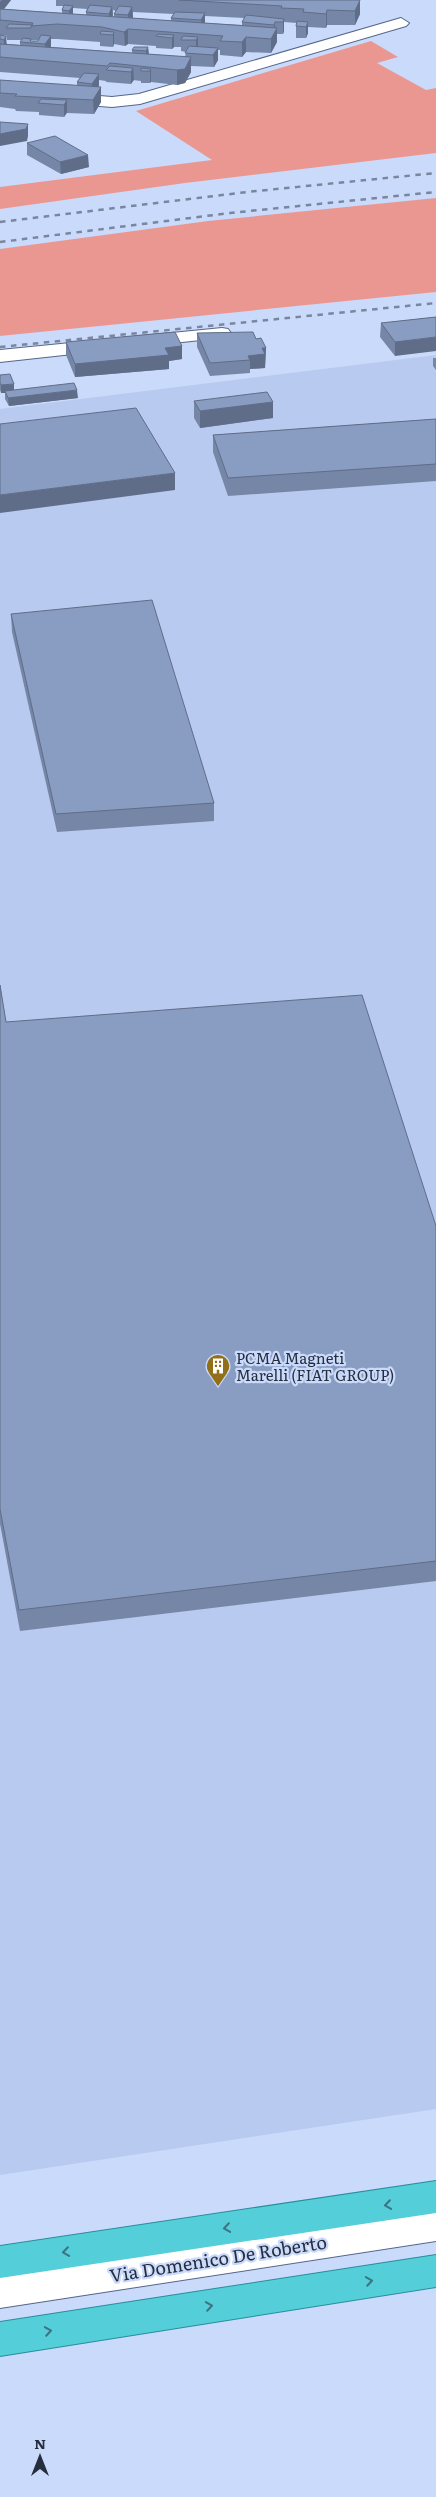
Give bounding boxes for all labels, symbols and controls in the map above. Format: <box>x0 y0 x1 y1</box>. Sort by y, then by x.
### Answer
place label: PCMA Magneti Marelli (FIAT GROUP) <box>236 1346 394 1386</box>
building icon: PCMA Magneti Marelli (FIAT GROUP) <box>205 1353 231 1387</box>
one-way arrow <box>383 2199 392 2209</box>
one-way arrow <box>223 2223 231 2233</box>
street label: Via Domenico De Roberto <box>107 2227 329 2289</box>
one-way arrow <box>62 2247 71 2257</box>
one-way arrow <box>366 2276 374 2287</box>
one-way arrow <box>205 2301 213 2312</box>
one-way arrow <box>44 2327 53 2337</box>
north arrow <box>15 2432 65 2482</box>
text: N <box>34 2433 46 2453</box>

